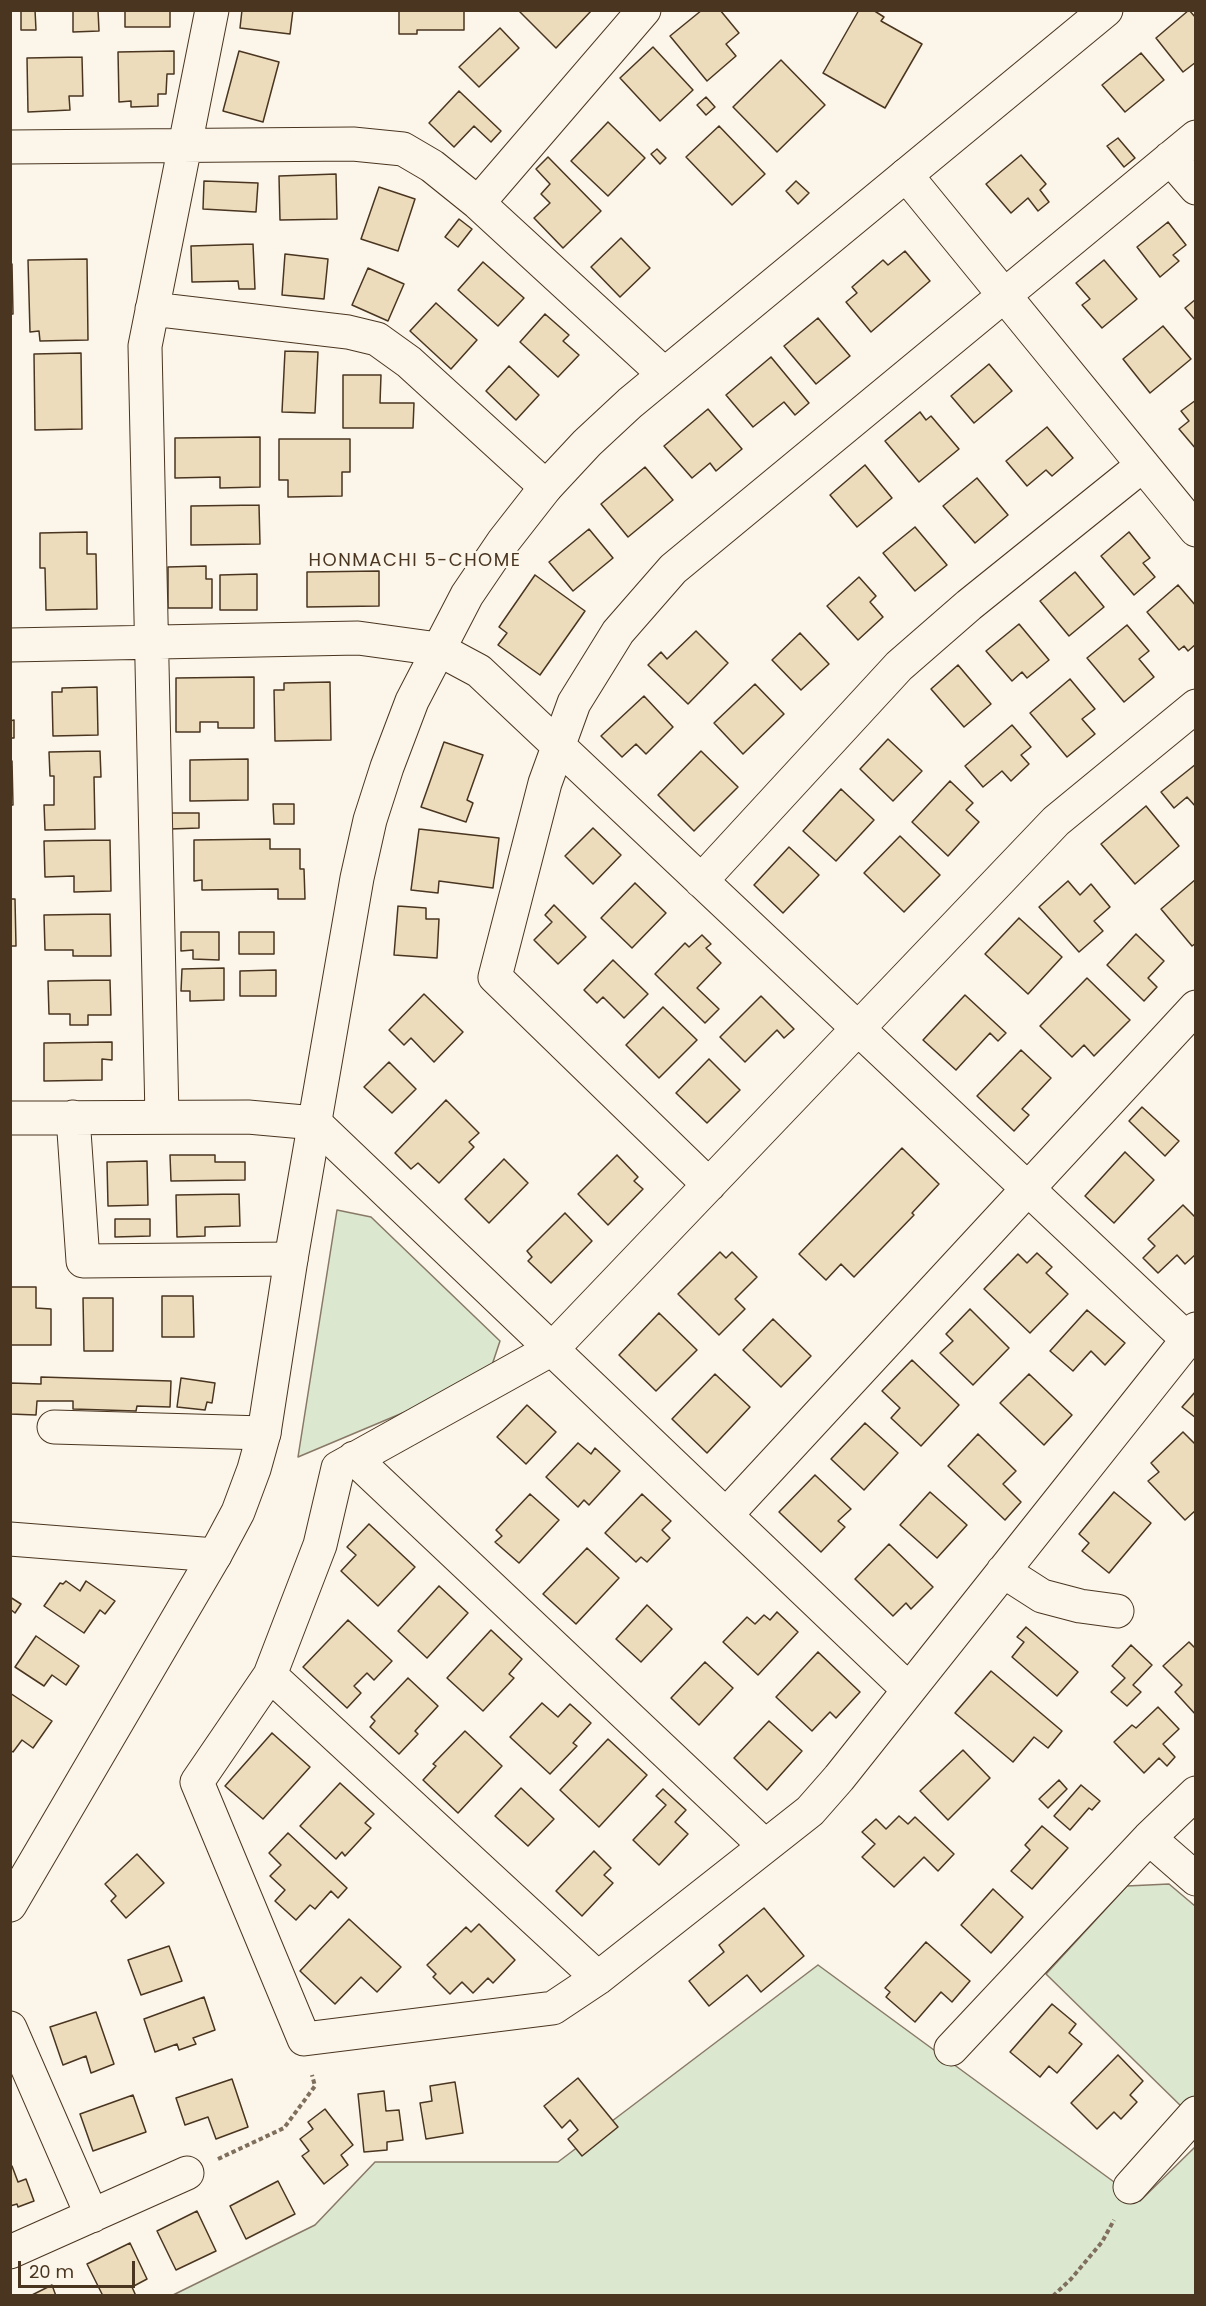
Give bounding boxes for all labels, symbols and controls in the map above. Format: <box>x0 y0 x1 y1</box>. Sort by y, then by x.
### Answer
district label: HONMACHI 5-CHOME <box>309 550 521 572</box>
scale bar <box>21 2249 138 2287</box>
text: 20 m <box>29 2259 74 2284</box>

